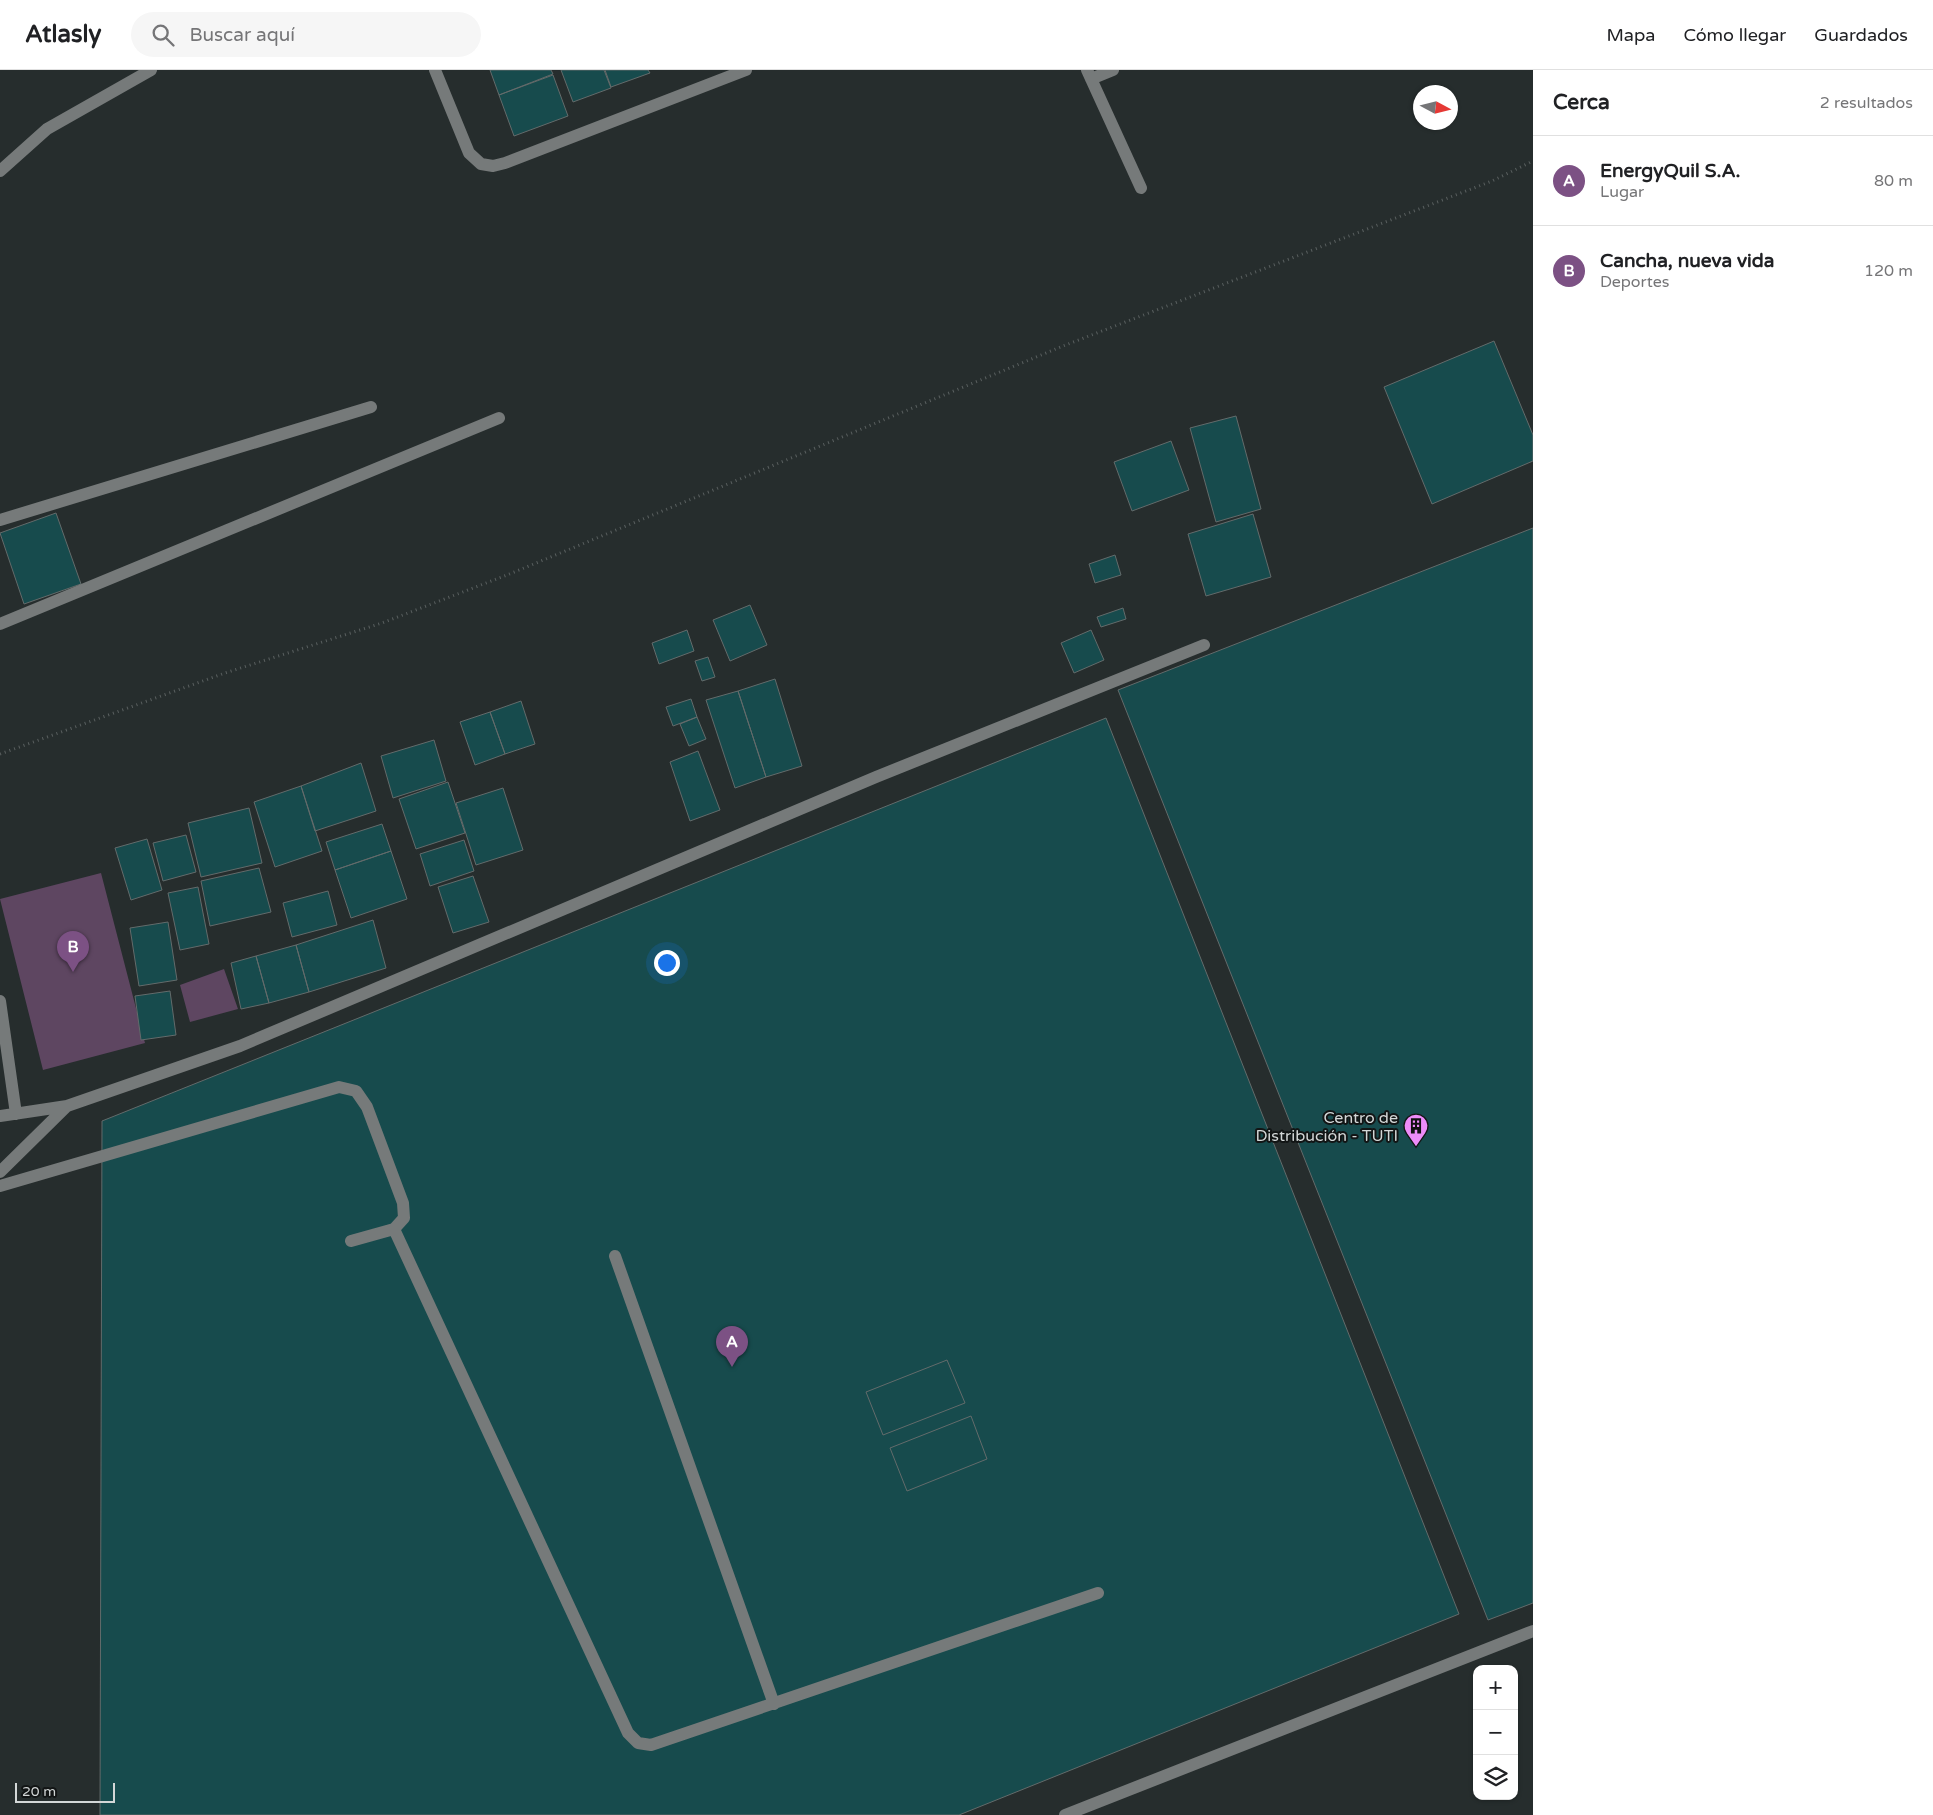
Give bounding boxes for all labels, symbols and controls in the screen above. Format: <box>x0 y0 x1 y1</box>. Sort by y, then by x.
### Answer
search box <box>131 12 481 57</box>
text: Atlasly <box>25 20 101 49</box>
icon: search <box>149 21 177 49</box>
text: Buscar aquí <box>189 24 295 46</box>
text: Mapa <box>1606 24 1655 46</box>
text: Cómo llegar <box>1683 24 1786 46</box>
text: Guardados <box>1814 24 1908 46</box>
north arrow <box>1413 85 1458 130</box>
text: Cerca <box>1553 90 1610 115</box>
text: 2 resultados <box>1820 93 1913 113</box>
text: EnergyQuil S.A. <box>1600 160 1741 182</box>
text: A <box>1563 171 1575 191</box>
text: 80 m <box>1874 171 1913 191</box>
text: Lugar <box>1600 182 1644 202</box>
text: Cancha, nueva vida <box>1600 250 1774 272</box>
text: B <box>1563 261 1575 281</box>
text: 120 m <box>1864 261 1913 281</box>
text: Deportes <box>1600 272 1669 292</box>
pin: B <box>57 931 89 972</box>
your location <box>654 950 680 976</box>
place label: Centro de Distribución - TUTI <box>1255 1108 1398 1146</box>
building icon: Centro de Distribución - TUTI <box>1403 1113 1429 1147</box>
pin: A <box>716 1326 748 1367</box>
map controls <box>1473 1665 1518 1800</box>
button: + <box>1473 1665 1518 1710</box>
button: − <box>1473 1710 1518 1755</box>
button: layers <box>1473 1755 1518 1800</box>
scale bar <box>15 1780 115 1803</box>
text: 20 m <box>22 1783 56 1800</box>

